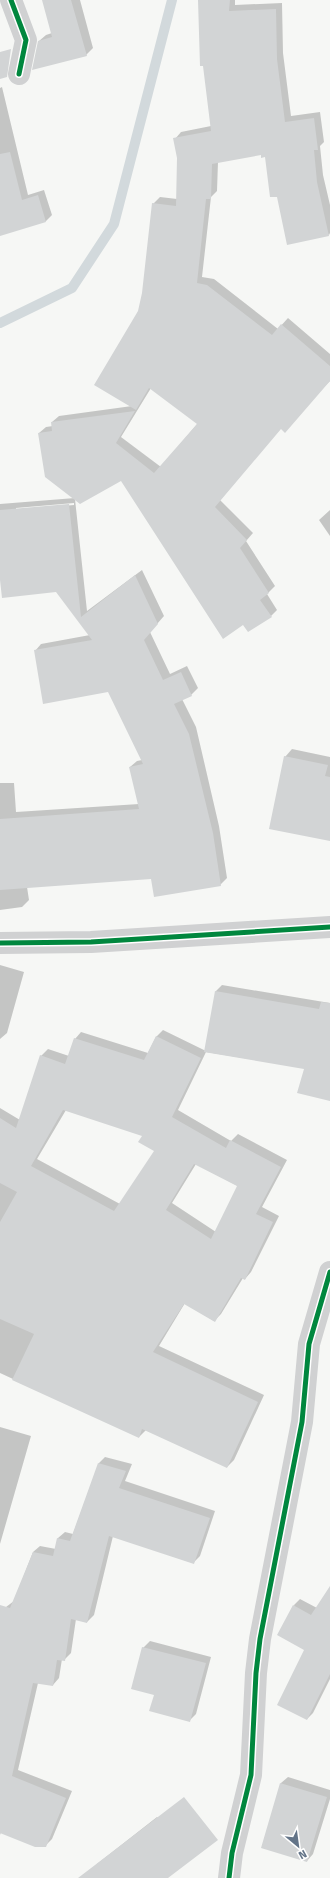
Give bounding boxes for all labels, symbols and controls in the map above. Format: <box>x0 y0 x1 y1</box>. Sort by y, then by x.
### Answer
north arrow <box>278 1826 318 1866</box>
text: N <box>296 1847 309 1862</box>

